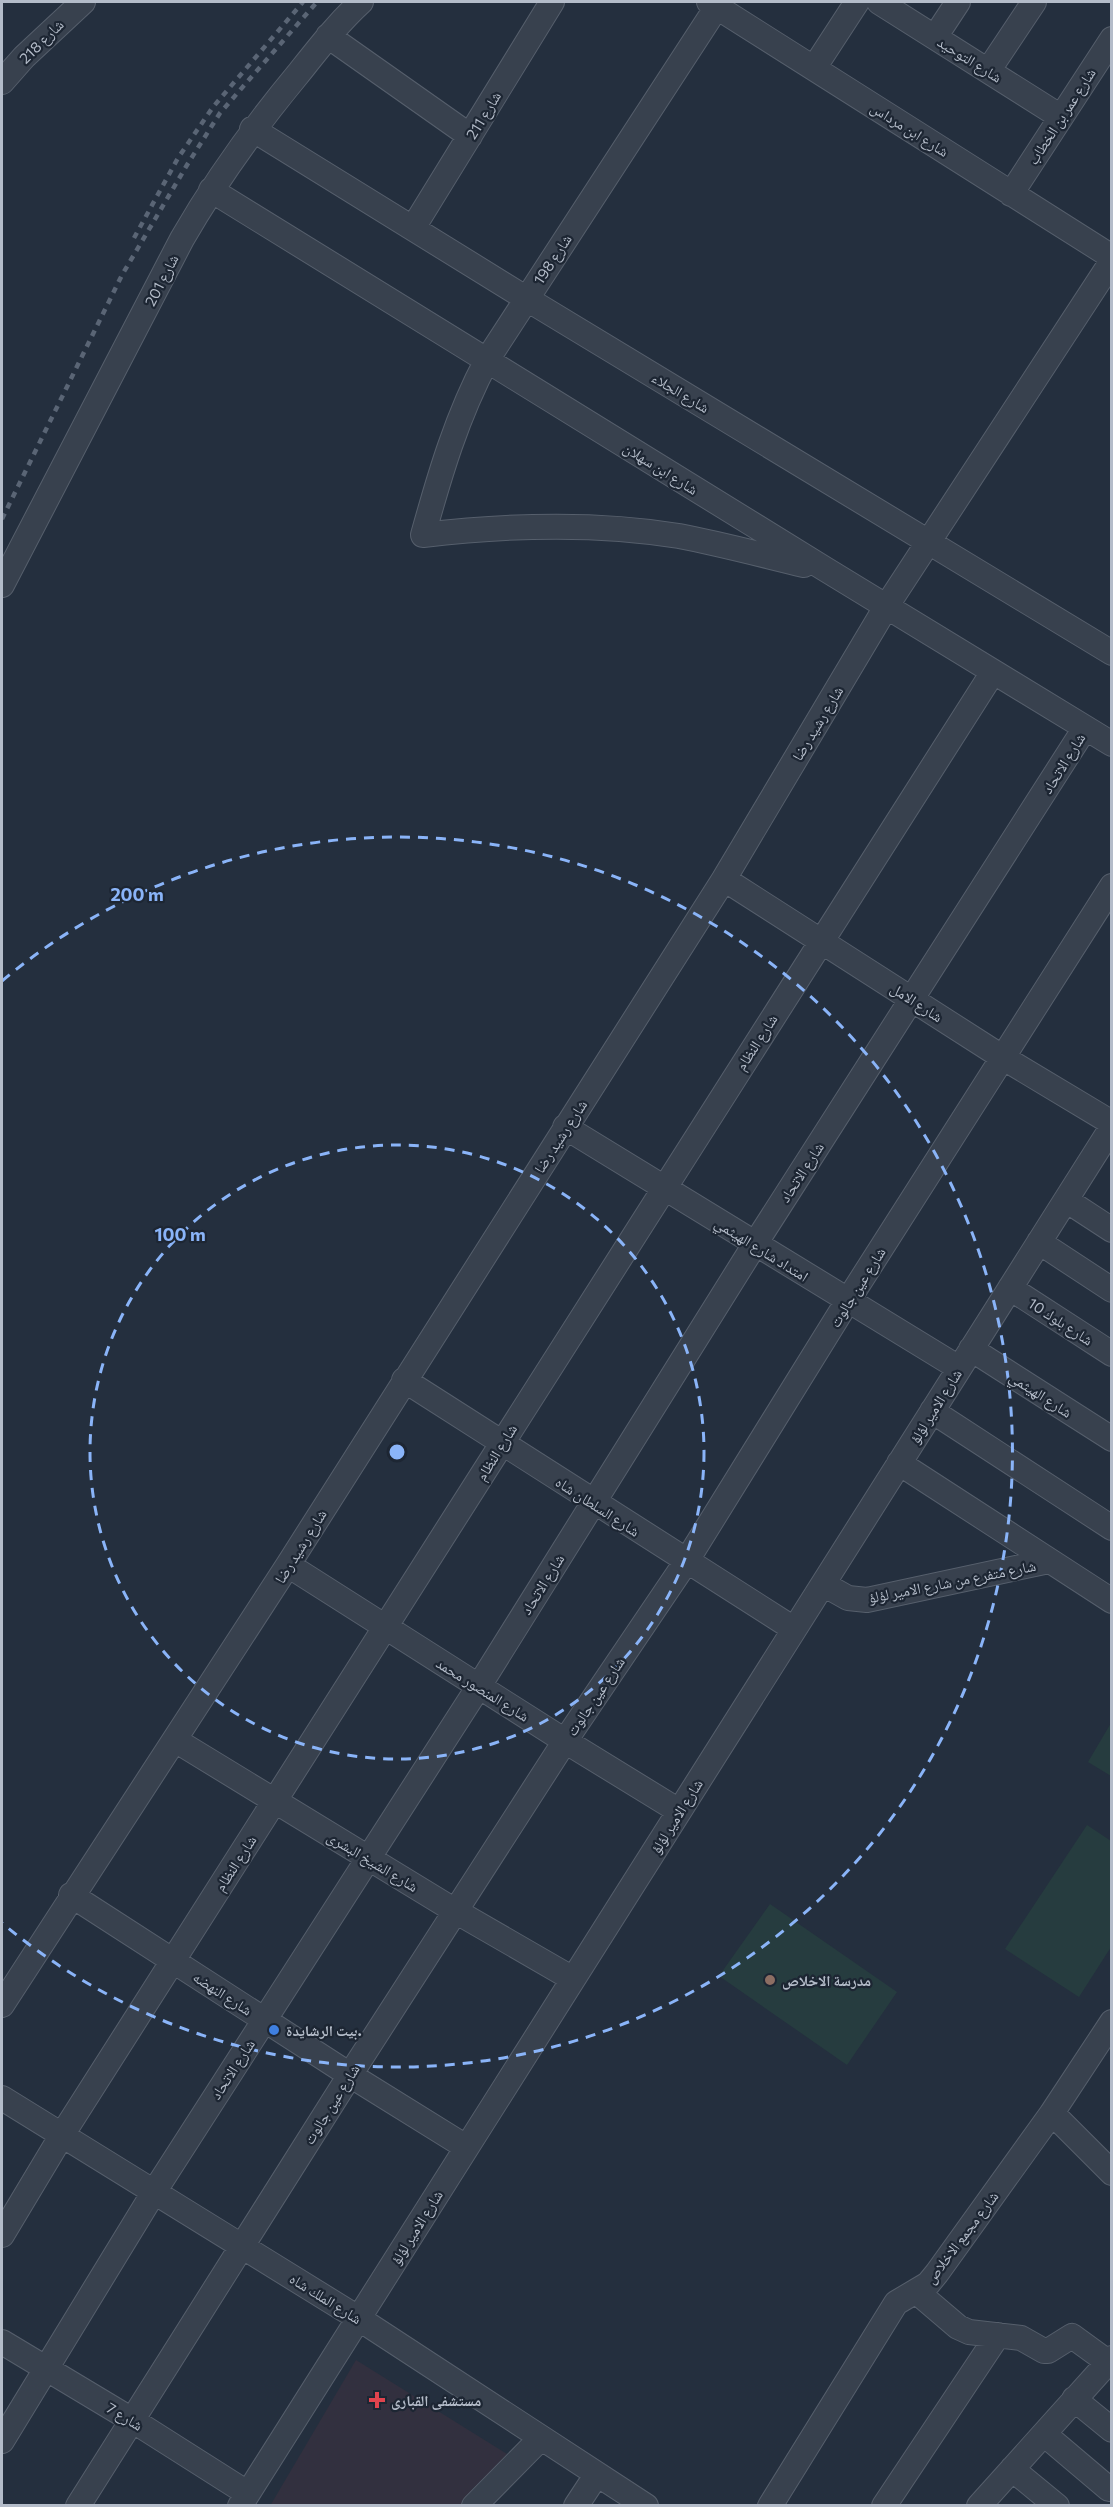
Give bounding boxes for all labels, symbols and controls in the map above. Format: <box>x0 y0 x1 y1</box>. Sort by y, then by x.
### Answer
street label: شارع 218 <box>15 15 68 68</box>
street label: شارع التوحيد <box>933 32 1006 88</box>
street label: شارع عمر بن الخطاب <box>1023 64 1101 169</box>
street label: شارع 211 <box>462 88 506 143</box>
street label: شارع ابن مرداس <box>867 98 952 162</box>
street label: شارع 198 <box>529 231 577 288</box>
street label: شارع 201 <box>140 251 184 310</box>
street label: شارع الجلاء <box>648 368 713 418</box>
street label: شارع ابن سهلان <box>619 438 702 500</box>
street label: شارع رشيد رضا <box>788 682 848 765</box>
street label: شارع الاتحاد <box>1037 729 1090 798</box>
text: 200 m <box>110 883 164 905</box>
street label: شارع الامل <box>887 979 947 1027</box>
street label: شارع النظام <box>731 1011 782 1074</box>
street label: شارع رشيد رضا <box>530 1096 592 1177</box>
street label: شارع الاتحاد <box>775 1139 829 1206</box>
street label: امتداد شارع الهيثمي <box>710 1213 812 1288</box>
text: 100 m <box>154 1223 206 1245</box>
street label: شارع عين جالوت <box>825 1243 891 1331</box>
street label: شارع بلوك 10 <box>1024 1293 1097 1350</box>
street label: شارع الامير لؤلؤ <box>905 1365 967 1448</box>
street label: شارع الهيثمي <box>1004 1367 1076 1424</box>
street label: شارع النظام <box>472 1420 522 1485</box>
centre of rings <box>387 1442 407 1462</box>
street label: شارع السلطان شاه <box>552 1472 643 1542</box>
street label: شارع رشيد رضا <box>270 1506 332 1587</box>
street label: شارع الاتحاد <box>516 1550 569 1619</box>
street label: شارع متفرع من شارع الامير لؤلؤ <box>867 1556 1038 1608</box>
street label: شارع المنصور محمد <box>432 1653 533 1727</box>
street label: شارع عين جالوت <box>562 1653 630 1740</box>
street label: شارع الامير لؤلؤ <box>646 1775 708 1858</box>
street label: شارع الشيخ البشرى <box>323 1827 422 1897</box>
street label: شارع النظام <box>210 1832 261 1895</box>
street label: شارع النهضه <box>189 1967 256 2020</box>
place label: مدرسة الاخلاص <box>782 1971 871 1990</box>
marker: مدرسة الاخلاص <box>763 1973 777 1987</box>
place label: بيت الرشايدة. <box>286 2021 362 2040</box>
marker: بيت الرشايدة. <box>267 2023 281 2037</box>
street label: شارع الاتحاد <box>206 2036 260 2103</box>
street label: شارع عين جالوت <box>299 2060 365 2148</box>
street label: شارع الامير لؤلؤ <box>386 2186 448 2269</box>
street label: شارع مجمع الاخلاص <box>920 2187 1003 2288</box>
street label: شارع الملك شاه <box>286 2269 366 2329</box>
marker: مستشفى القبارى <box>368 2391 386 2409</box>
place label: مستشفى القبارى <box>391 2391 481 2410</box>
street label: شارع 7 <box>102 2398 147 2436</box>

